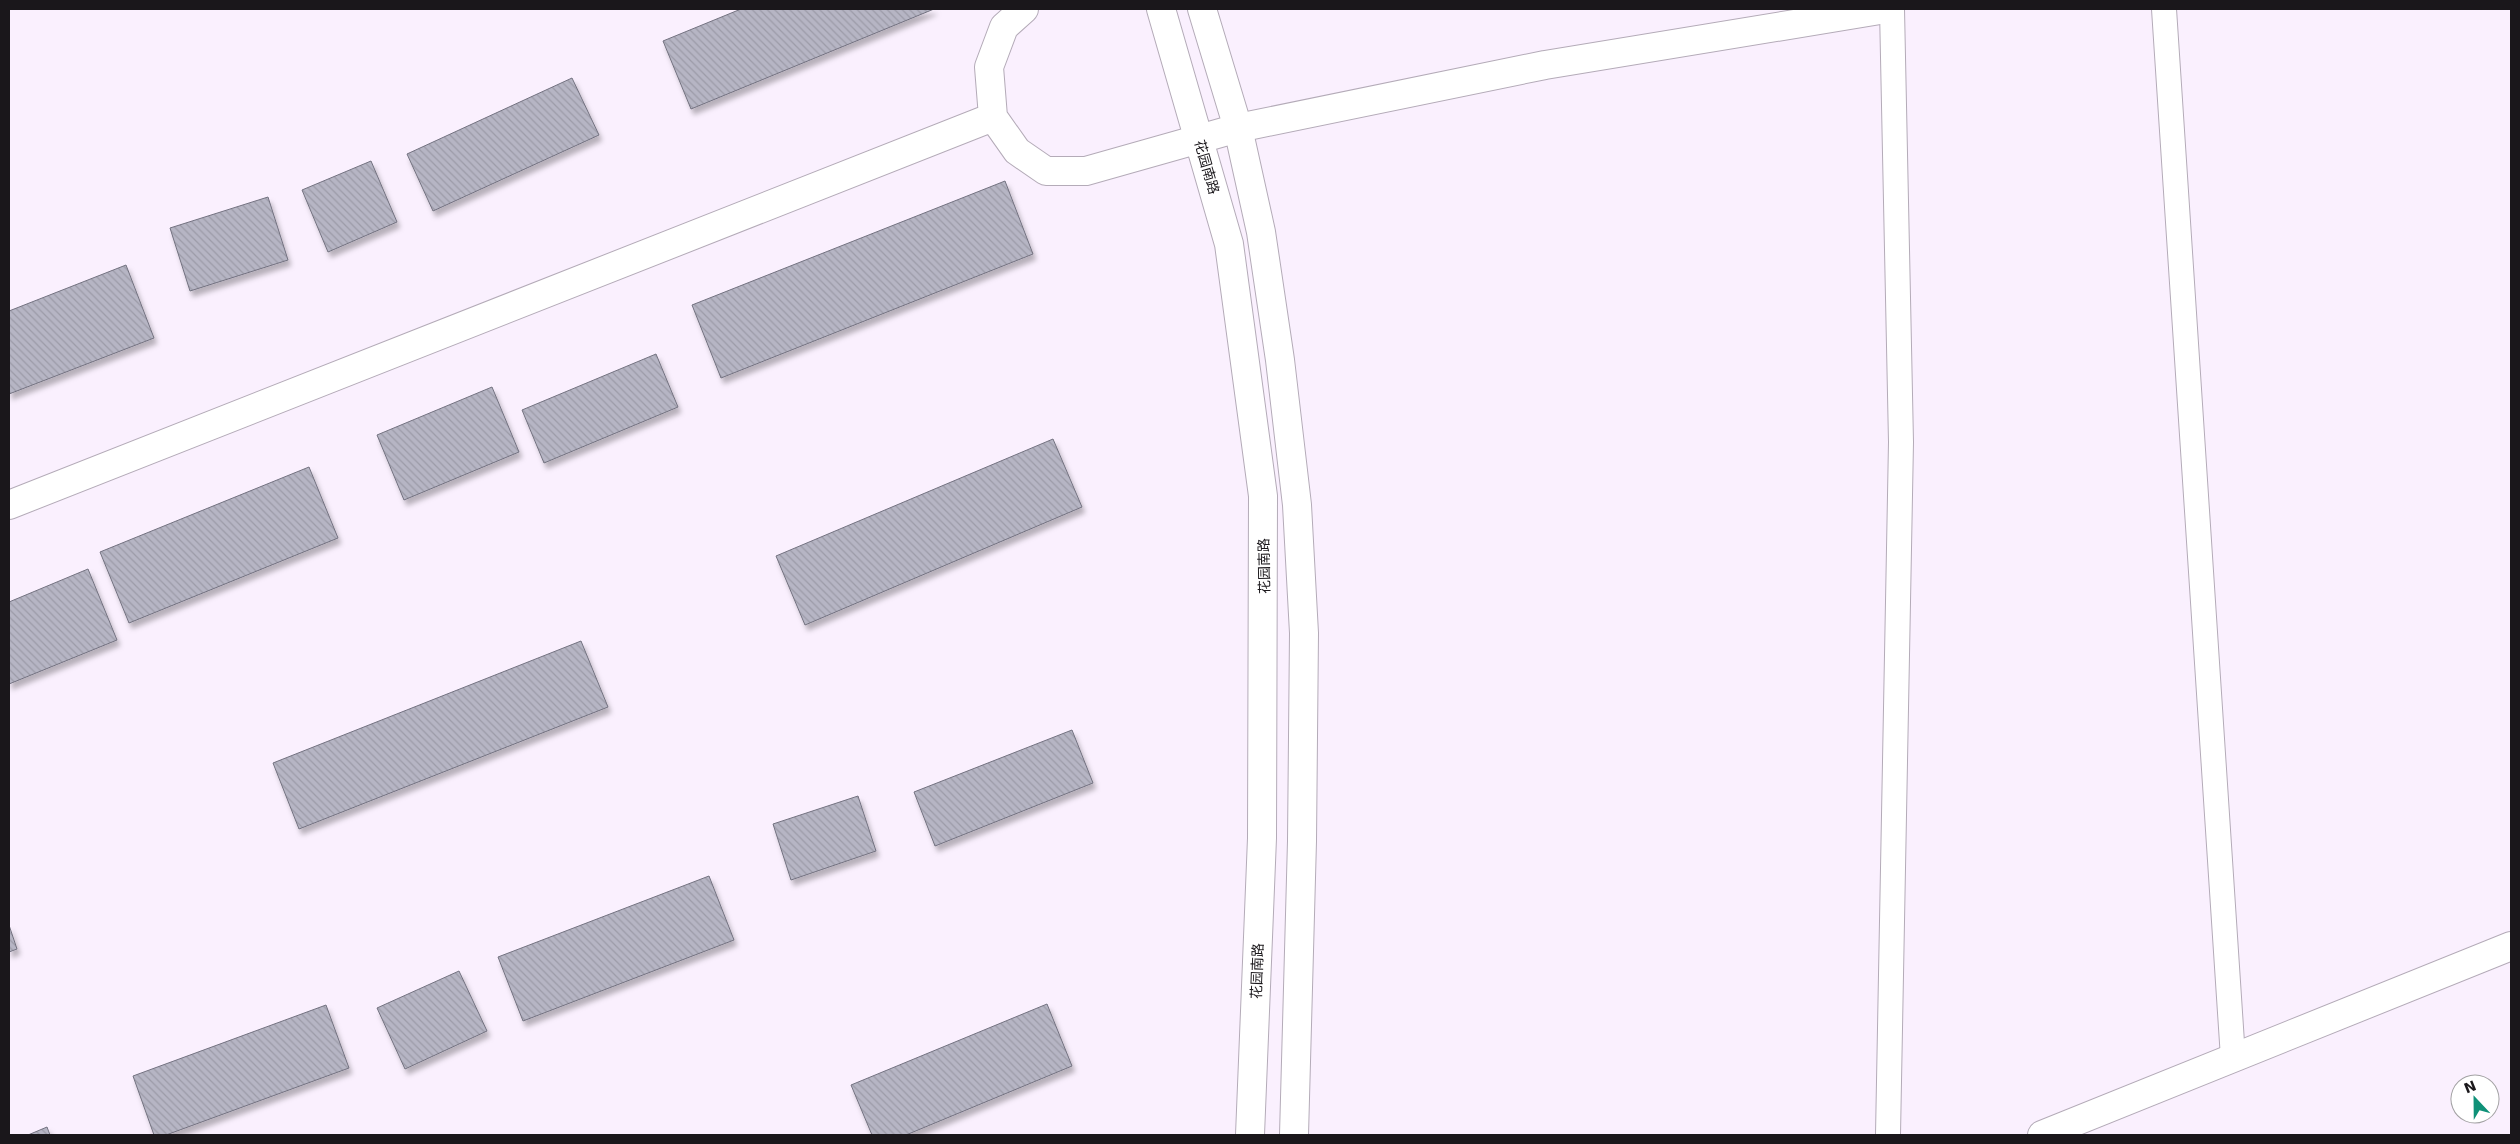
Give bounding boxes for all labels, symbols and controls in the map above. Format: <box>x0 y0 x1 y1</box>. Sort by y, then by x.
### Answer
street label: 花园南路 <box>1192 138 1222 196</box>
street label: 花园南路 <box>1256 538 1272 594</box>
street label: 花园南路 <box>1248 943 1266 999</box>
north arrow <box>2450 1074 2500 1124</box>
text: N <box>2462 1077 2479 1097</box>

